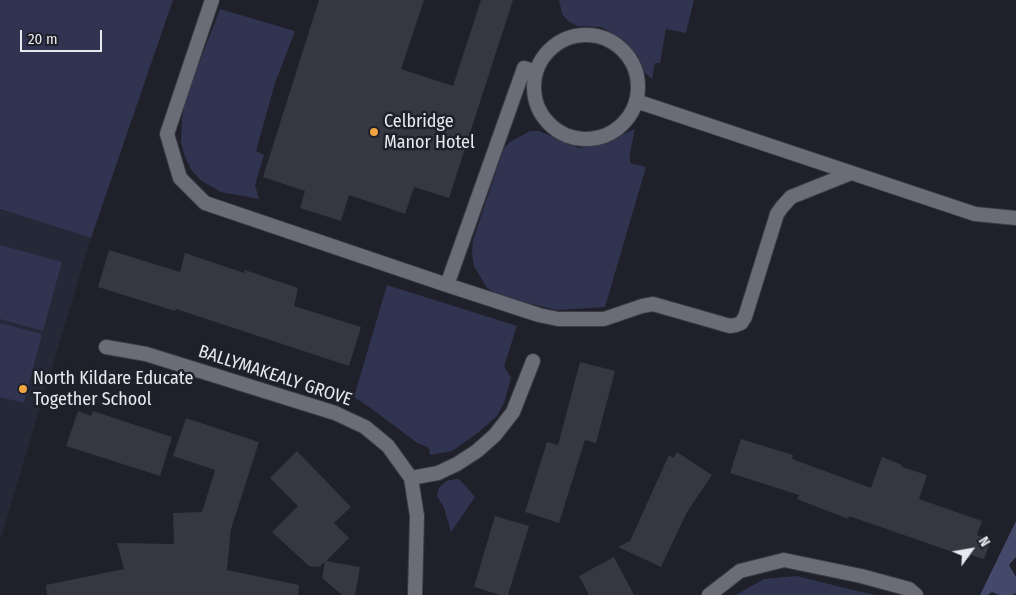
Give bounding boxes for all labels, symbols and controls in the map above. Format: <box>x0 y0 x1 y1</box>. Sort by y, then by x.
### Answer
scale bar <box>22 20 105 52</box>
text: 20 m <box>28 30 58 48</box>
place label: Celbridge Manor Hotel <box>384 111 475 154</box>
marker: Celbridge Manor Hotel <box>368 126 380 138</box>
street label: BALLYMAKEALY GROVE <box>195 341 355 411</box>
place label: North Kildare Educate Together School <box>33 368 193 410</box>
marker: North Kildare Educate Together School <box>17 383 29 395</box>
north arrow <box>946 525 996 575</box>
text: N <box>975 534 994 550</box>

